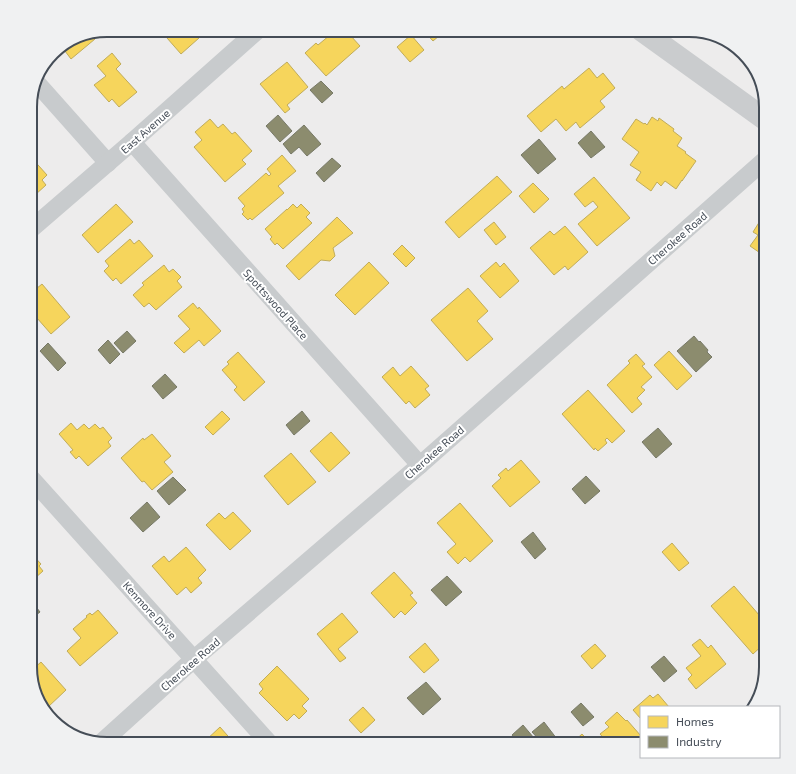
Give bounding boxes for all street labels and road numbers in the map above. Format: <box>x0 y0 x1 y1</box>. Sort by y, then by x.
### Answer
street label: East Avenue <box>118 106 172 156</box>
street label: Cherokee Road <box>645 209 709 267</box>
street label: Spottswood Place <box>241 266 311 342</box>
street label: Cherokee Road <box>402 423 466 481</box>
street label: Kenmore Drive <box>121 578 179 642</box>
street label: Cherokee Road <box>158 635 222 693</box>

